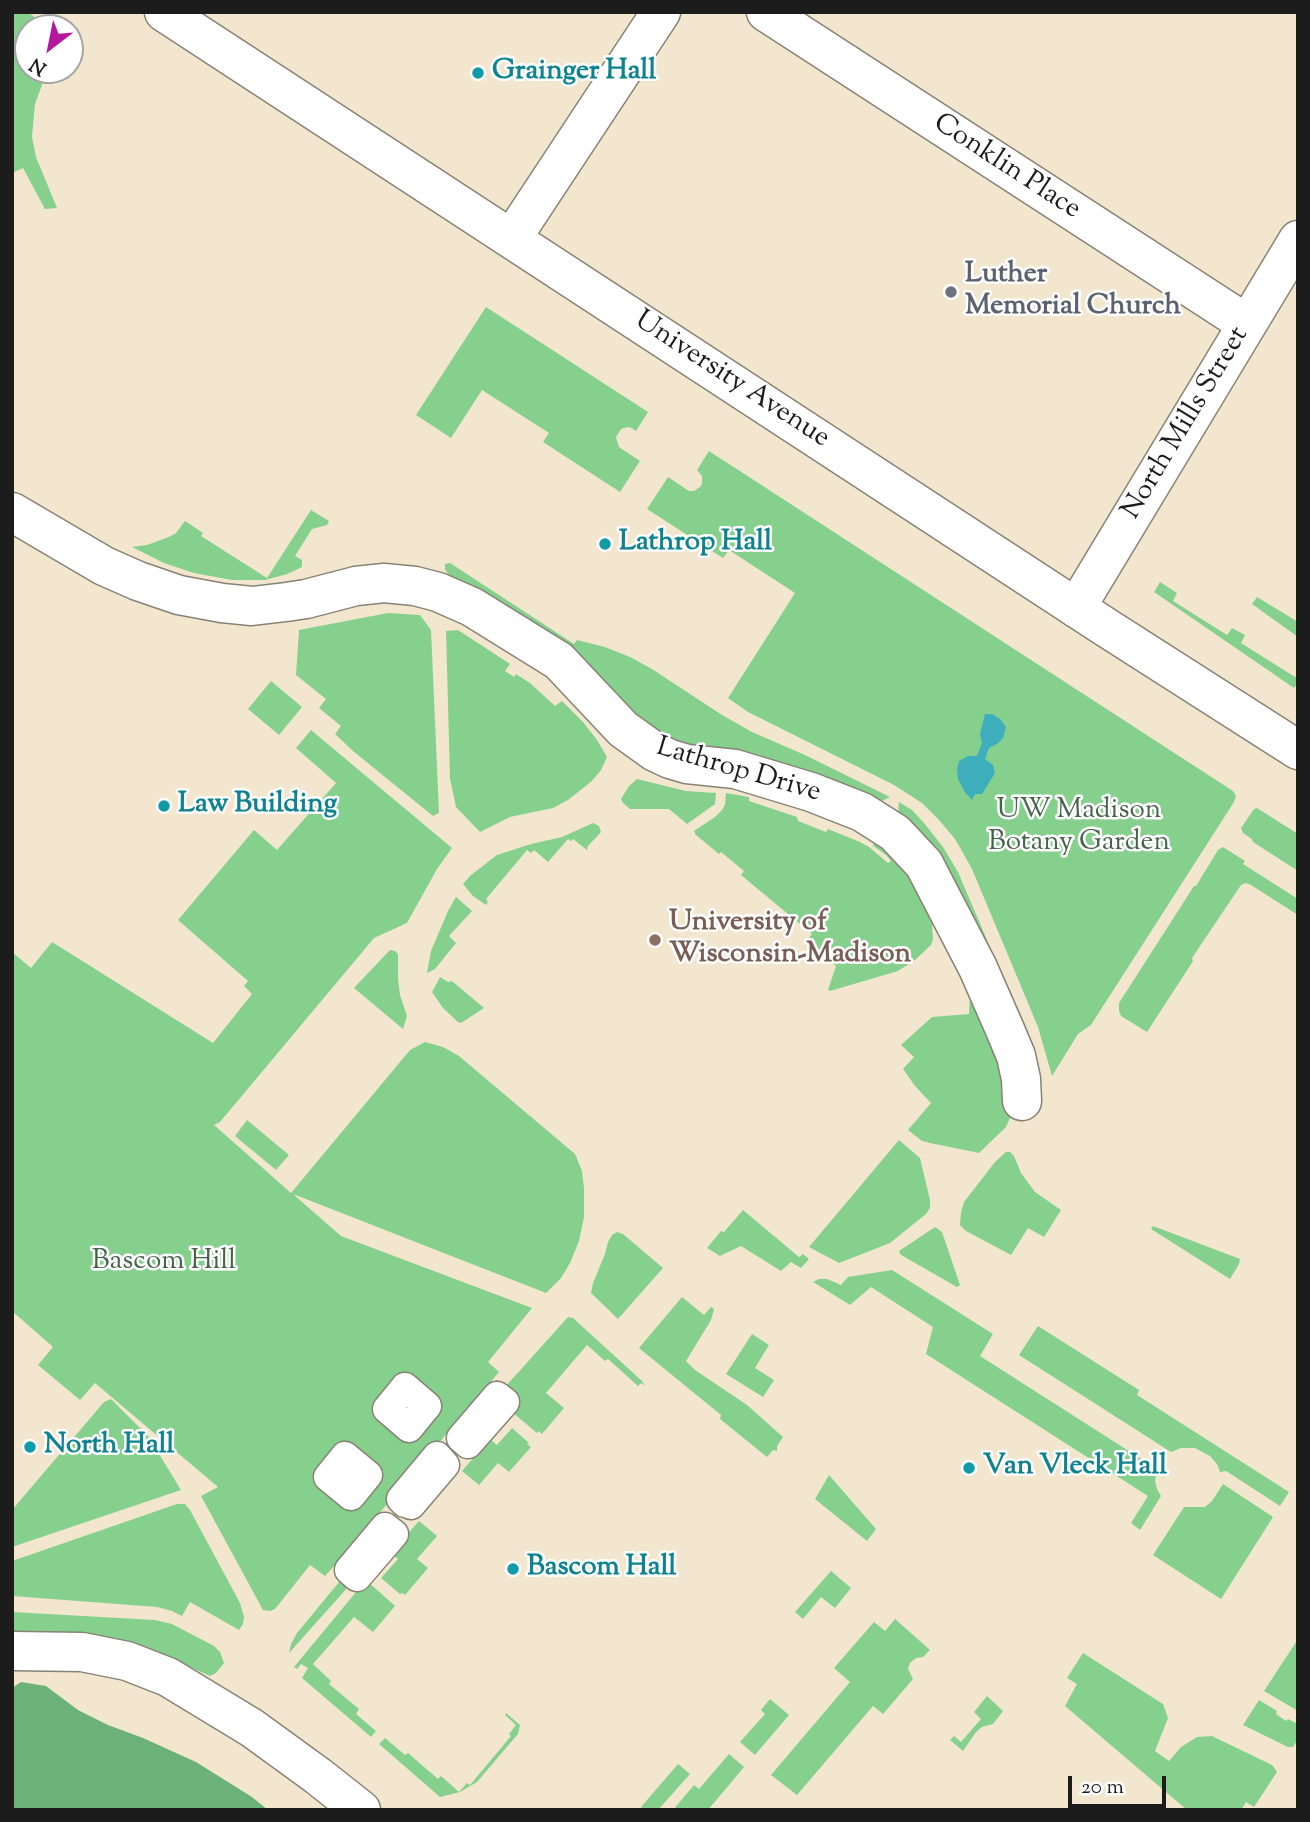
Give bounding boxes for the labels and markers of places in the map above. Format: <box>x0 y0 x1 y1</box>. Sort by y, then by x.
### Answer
place label: Grainger Hall <box>492 56 656 90</box>
marker: Grainger Hall <box>470 65 486 81</box>
place label: Luther Memorial Church <box>965 259 1181 325</box>
marker: Luther Memorial Church <box>943 284 959 300</box>
place label: Lathrop Hall <box>619 527 772 561</box>
marker: Lathrop Hall <box>597 536 613 552</box>
place label: Law Building <box>178 789 337 823</box>
marker: Law Building <box>156 798 172 814</box>
place label: University of Wisconsin-Madison <box>669 907 911 973</box>
marker: University of Wisconsin-Madison <box>647 932 663 948</box>
place label: North Hall <box>44 1430 174 1464</box>
marker: North Hall <box>22 1439 38 1455</box>
place label: Van Vleck Hall <box>983 1451 1167 1485</box>
marker: Van Vleck Hall <box>961 1460 977 1476</box>
place label: Bascom Hall <box>527 1552 676 1586</box>
marker: Bascom Hall <box>505 1561 521 1577</box>

